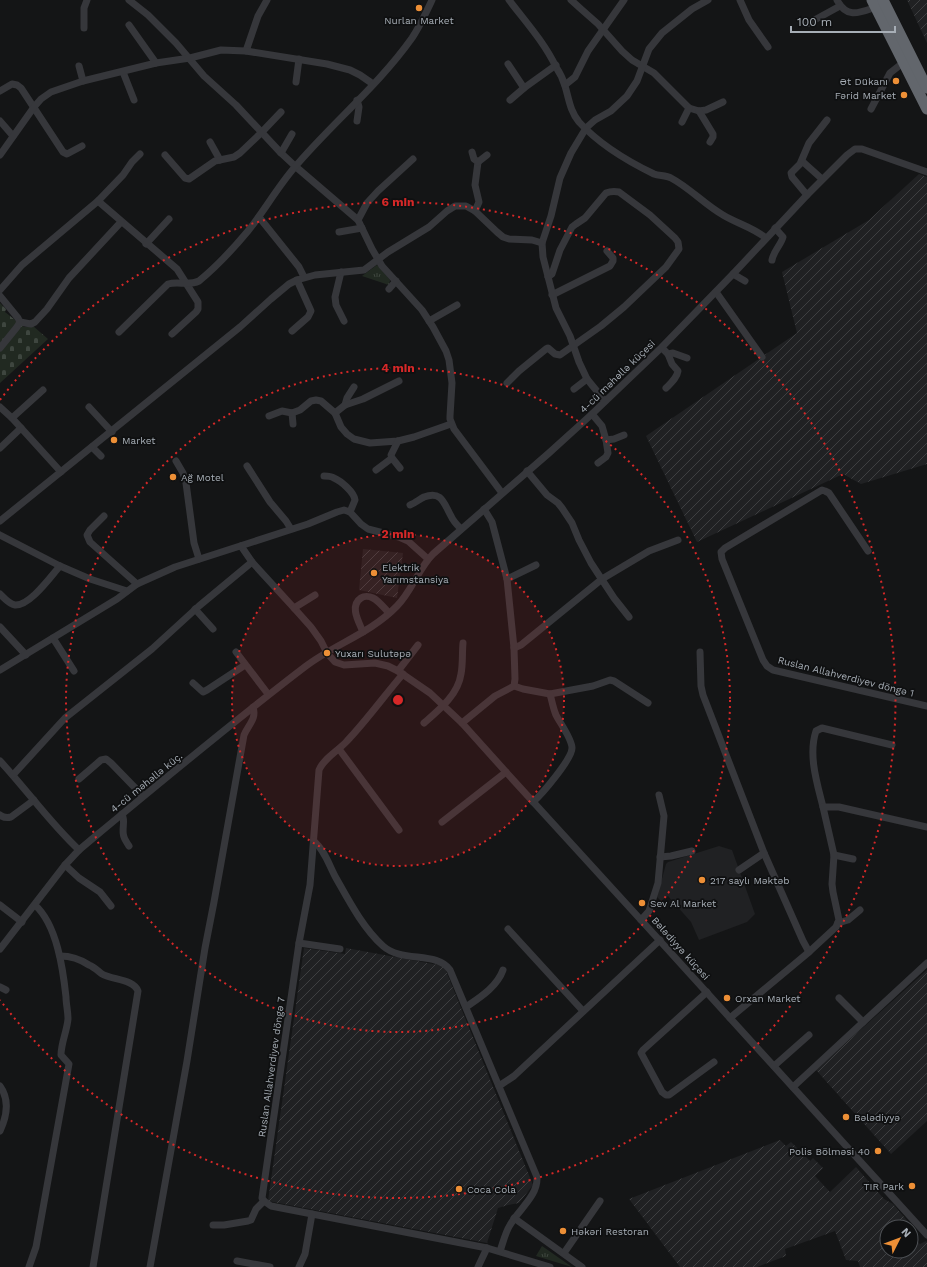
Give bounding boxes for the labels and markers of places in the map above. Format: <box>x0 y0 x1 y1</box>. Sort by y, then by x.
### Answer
marker: Nurlan Market <box>414 3 424 13</box>
place label: Nurlan Market <box>384 15 454 26</box>
place label: Ət Dükanı <box>840 76 888 87</box>
marker: Ət Dükanı <box>891 76 901 86</box>
place label: Fərid Market <box>835 90 897 101</box>
marker: Fərid Market <box>899 90 909 100</box>
marker: Market <box>109 435 119 445</box>
place label: Market <box>122 435 156 446</box>
marker: Ağ Motel <box>168 472 178 482</box>
place label: Ağ Motel <box>181 472 224 483</box>
place label: Elektrik Yarımstansiya <box>382 562 449 585</box>
marker: Elektrik Yarımstansiya <box>369 568 379 578</box>
marker: Yuxarı Sulutəpə <box>322 648 332 658</box>
place label: Yuxarı Sulutəpə <box>335 648 411 659</box>
centre of rings <box>391 693 405 707</box>
marker: 217 saylı Məktəb <box>697 875 707 885</box>
place label: 217 saylı Məktəb <box>710 875 789 886</box>
marker: Sev Al Market <box>637 898 647 908</box>
place label: Sev Al Market <box>650 898 717 909</box>
marker: Orxan Market <box>722 993 732 1003</box>
place label: Orxan Market <box>735 993 801 1004</box>
marker: Bələdiyyə <box>841 1112 851 1122</box>
place label: Bələdiyyə <box>854 1112 900 1123</box>
place label: Polis Bölməsi 40 <box>789 1146 870 1157</box>
marker: Polis Bölməsi 40 <box>873 1146 883 1156</box>
place label: TIR Park <box>863 1181 904 1192</box>
marker: TIR Park <box>907 1181 917 1191</box>
marker: Coca Cola <box>454 1184 464 1194</box>
place label: Coca Cola <box>467 1184 516 1195</box>
marker: Həkəri Restoran <box>558 1226 568 1236</box>
place label: Həkəri Restoran <box>571 1226 649 1237</box>

